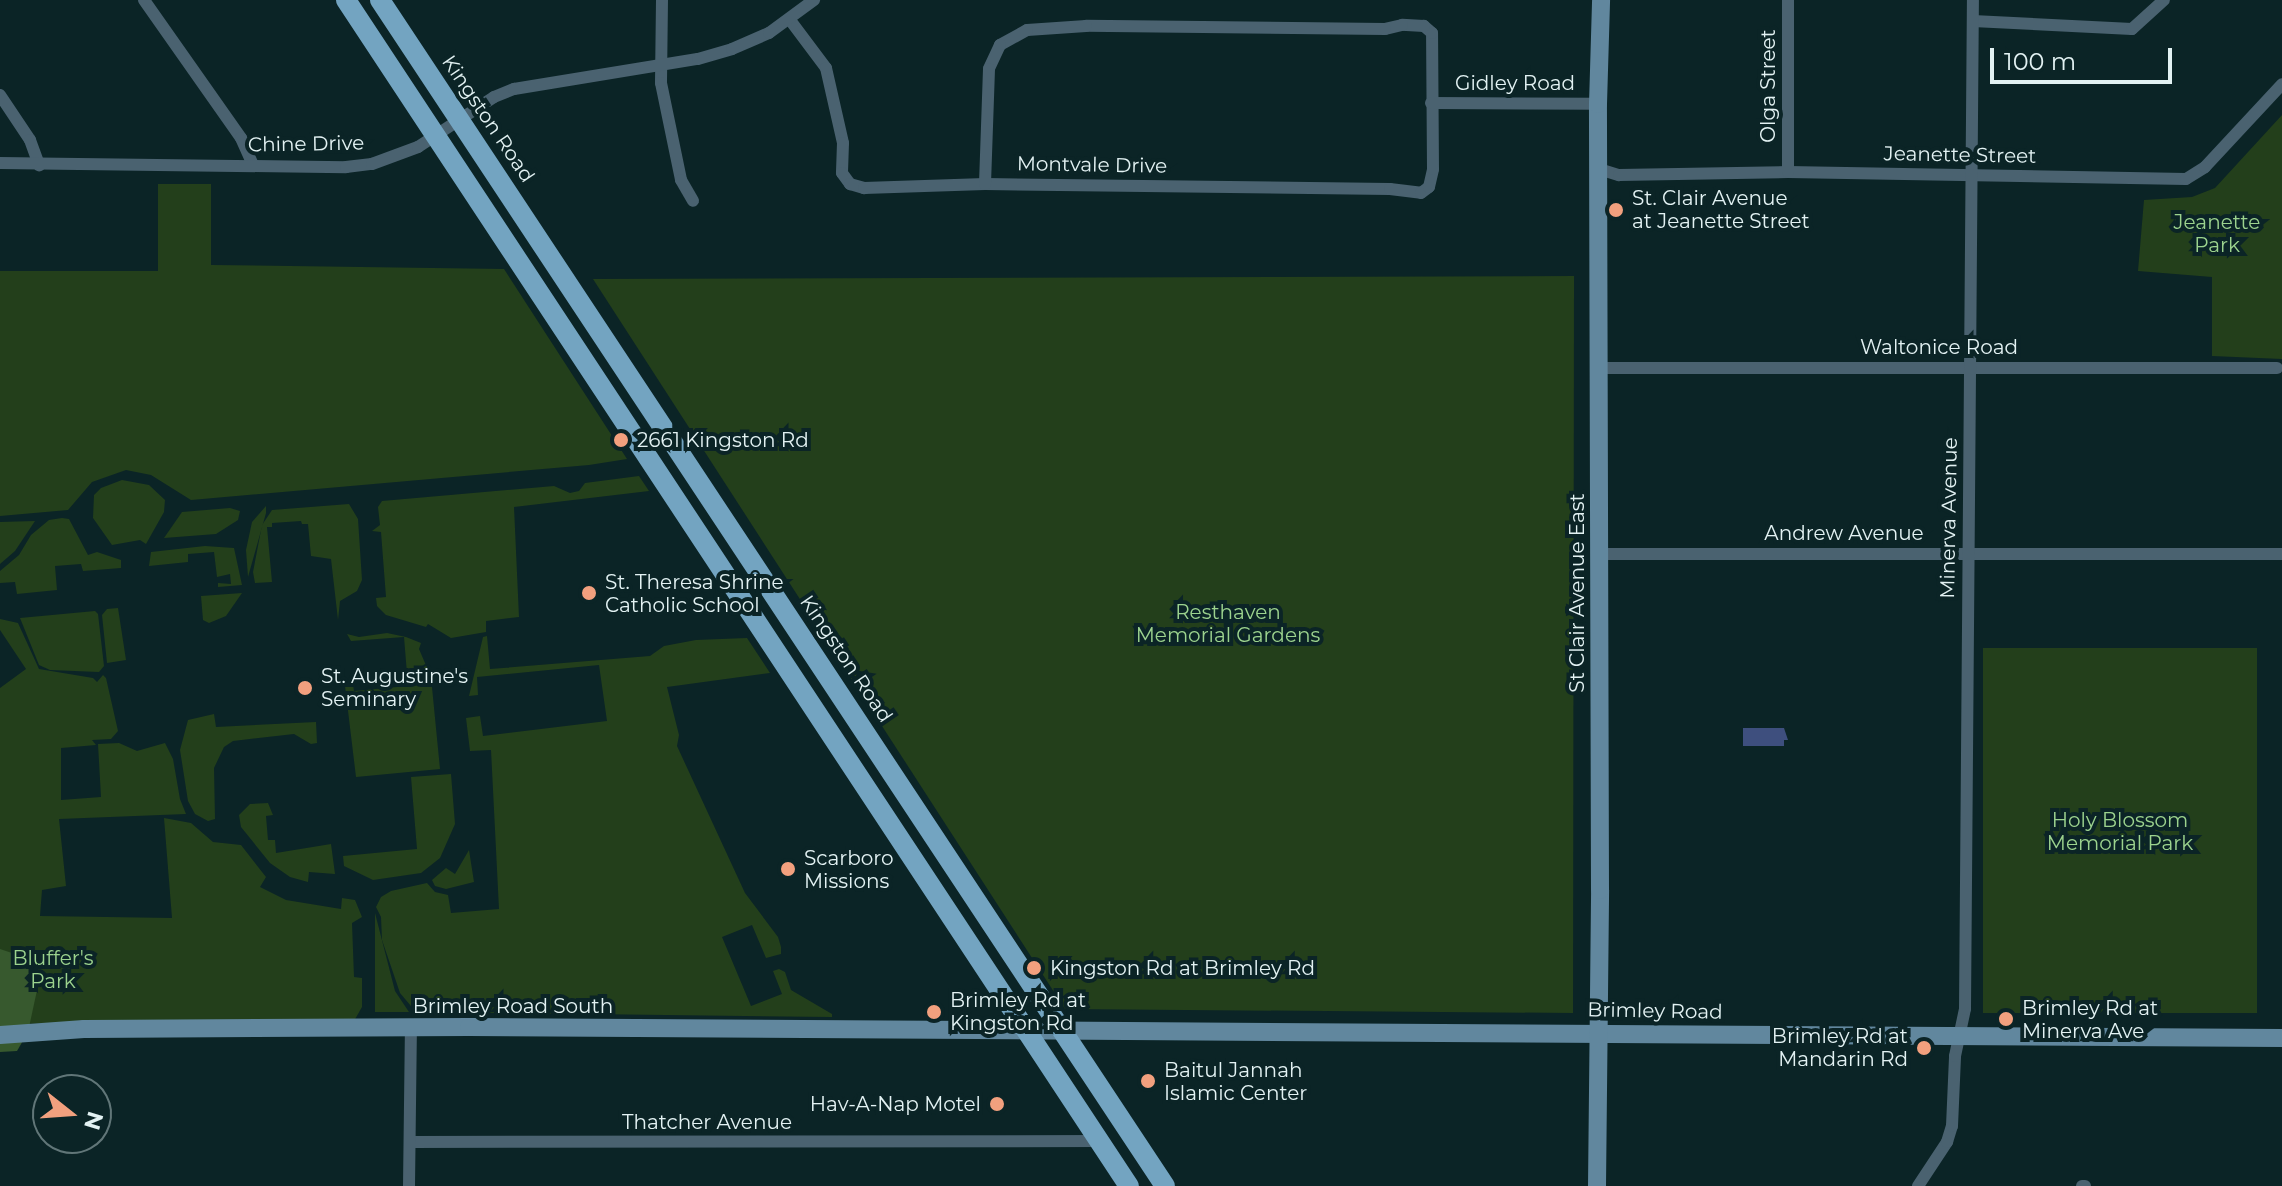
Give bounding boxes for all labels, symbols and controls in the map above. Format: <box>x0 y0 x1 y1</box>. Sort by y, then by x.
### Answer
street label: Olga Street <box>1756 29 1780 143</box>
scale bar <box>1994 32 2176 82</box>
text: 100 m <box>2004 47 2076 76</box>
street label: Kingston Road <box>437 51 539 187</box>
street label: Gidley Road <box>1455 71 1575 95</box>
street label: Chine Drive <box>248 131 364 157</box>
street label: Jeanette Street <box>1884 142 2036 168</box>
street label: Montvale Drive <box>1017 152 1167 178</box>
place label: St. Clair Avenue at Jeanette Street <box>1632 186 1810 233</box>
marker: St. Clair Avenue at Jeanette Street <box>1607 201 1625 219</box>
park label: Jeanette Park <box>2174 210 2260 257</box>
street label: Waltonice Road <box>1860 335 2018 359</box>
place label: 2661 Kingston Rd <box>637 428 809 452</box>
marker: 2661 Kingston Rd <box>612 431 630 449</box>
street label: Minerva Avenue <box>1936 437 1962 599</box>
street label: St Clair Avenue East <box>1565 493 1589 693</box>
street label: Andrew Avenue <box>1764 521 1924 545</box>
place label: St. Theresa Shrine Catholic School <box>605 570 783 617</box>
marker: St. Theresa Shrine Catholic School <box>580 584 598 602</box>
street label: Kingston Road <box>795 591 897 727</box>
park label: Resthaven Memorial Gardens <box>1136 601 1320 648</box>
place label: St. Augustine's Seminary <box>321 664 468 711</box>
marker: St. Augustine's Seminary <box>296 679 314 697</box>
park label: Holy Blossom Memorial Park <box>2047 808 2193 855</box>
place label: Scarboro Missions <box>804 846 894 893</box>
marker: Scarboro Missions <box>779 860 797 878</box>
park label: Bluffer's Park <box>12 946 94 993</box>
place label: Kingston Rd at Brimley Rd <box>1050 956 1315 980</box>
marker: Kingston Rd at Brimley Rd <box>1025 959 1043 977</box>
place label: Brimley Rd at Kingston Rd <box>950 988 1086 1035</box>
street label: Brimley Road South <box>413 994 613 1018</box>
place label: Brimley Rd at Minerva Ave <box>2022 996 2158 1043</box>
street label: Brimley Road <box>1587 998 1723 1024</box>
marker: Brimley Rd at Kingston Rd <box>925 1003 943 1021</box>
marker: Brimley Rd at Minerva Ave <box>1997 1010 2015 1028</box>
place label: Brimley Rd at Mandarin Rd <box>1772 1024 1908 1071</box>
marker: Brimley Rd at Mandarin Rd <box>1915 1039 1933 1057</box>
place label: Baitul Jannah Islamic Center <box>1164 1058 1307 1105</box>
marker: Baitul Jannah Islamic Center <box>1139 1072 1157 1090</box>
north arrow <box>32 1074 112 1154</box>
place label: Hav-A-Nap Motel <box>810 1092 981 1116</box>
marker: Hav-A-Nap Motel <box>988 1095 1006 1113</box>
text: N <box>78 1108 109 1133</box>
street label: Thatcher Avenue <box>622 1110 792 1134</box>

